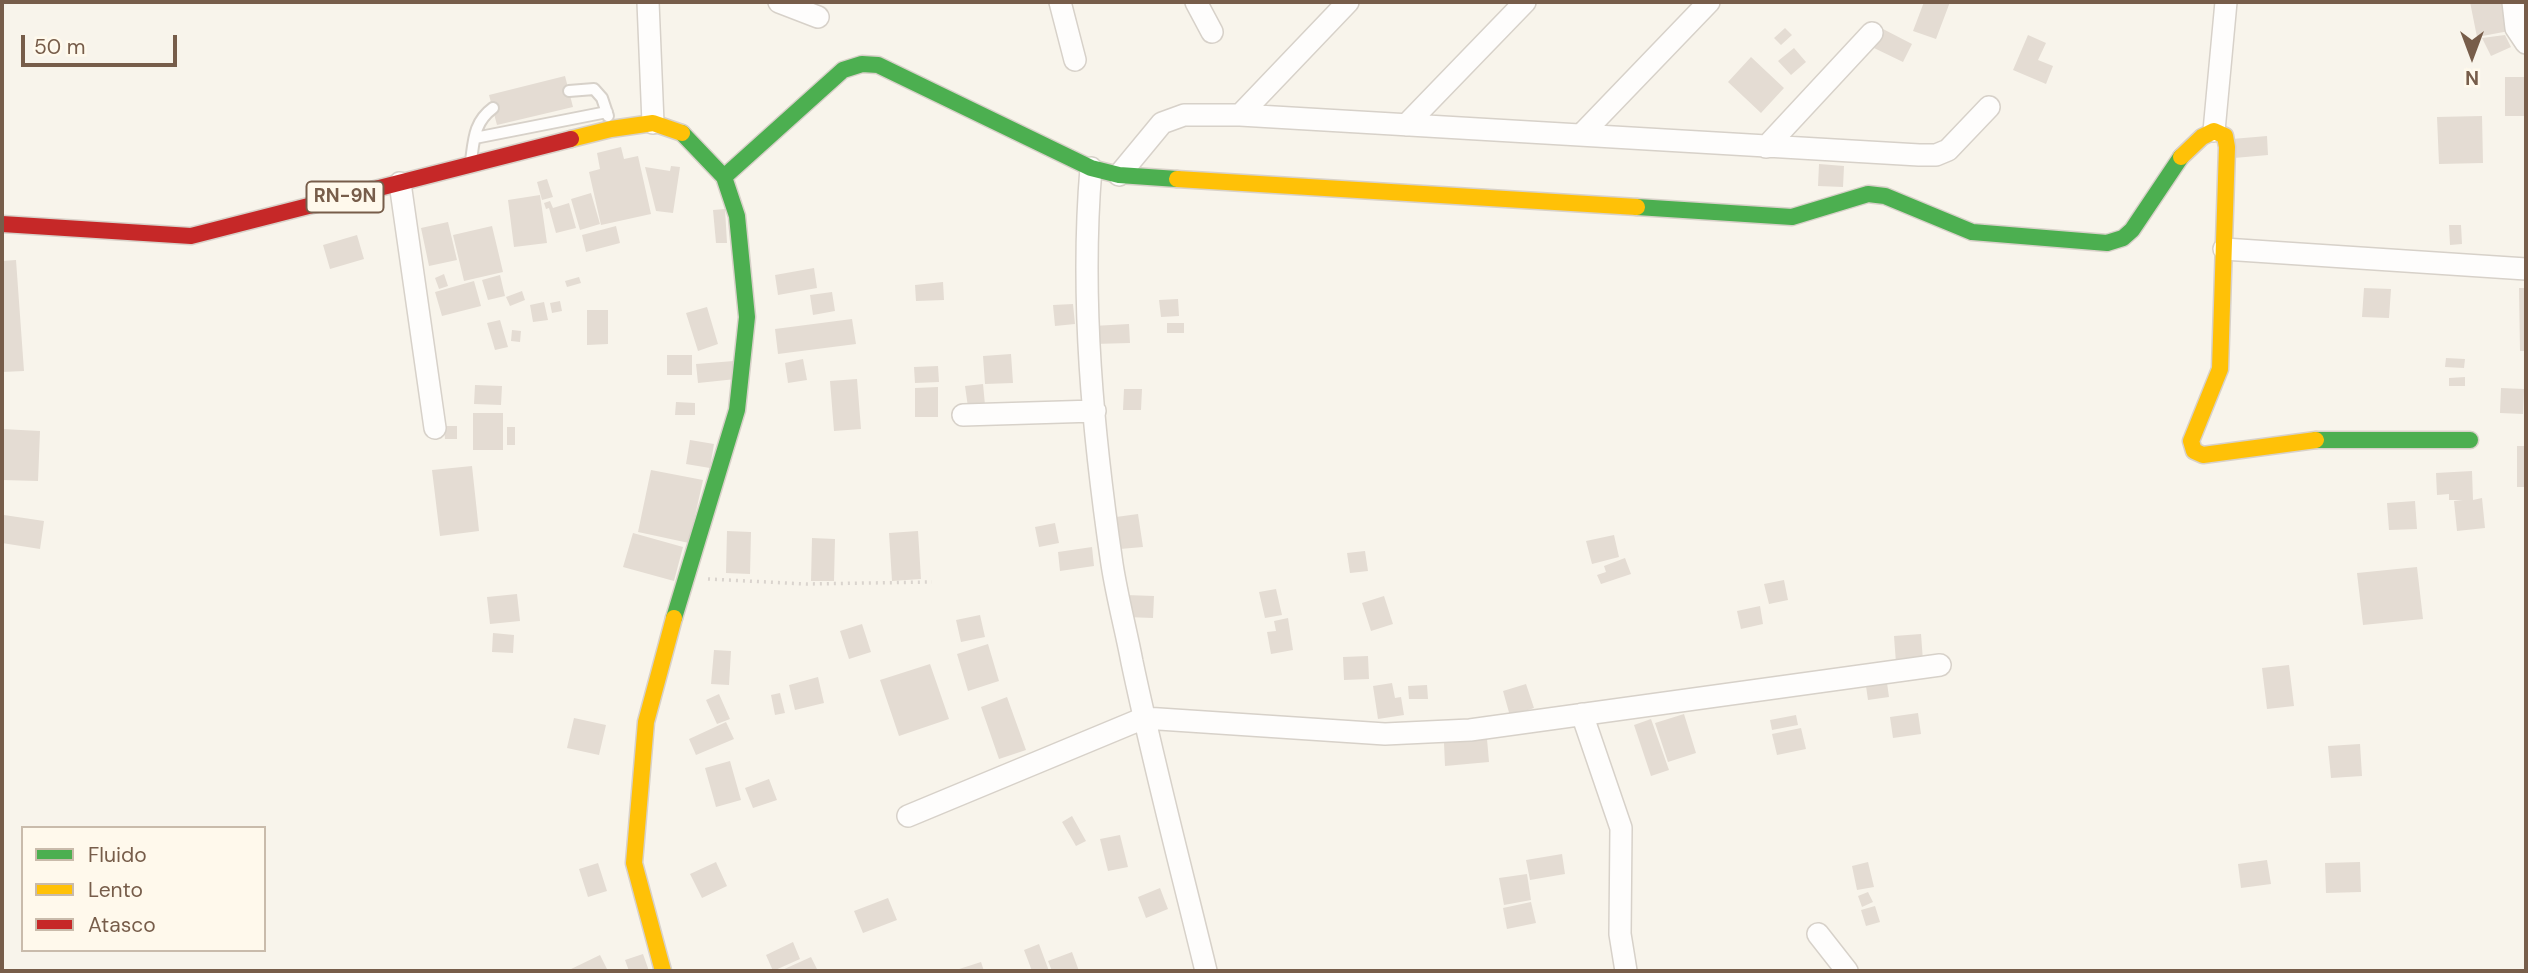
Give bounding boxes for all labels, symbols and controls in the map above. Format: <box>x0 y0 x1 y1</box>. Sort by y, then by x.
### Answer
scale bar <box>24 21 180 65</box>
north arrow <box>2437 21 2507 91</box>
text: 50 m <box>34 33 85 61</box>
text: N <box>2465 65 2479 90</box>
road number: RN-9N <box>306 182 384 212</box>
legend <box>21 826 266 952</box>
text: Fluido <box>88 841 147 869</box>
text: Lento <box>88 876 143 904</box>
text: Atasco <box>88 911 156 939</box>

